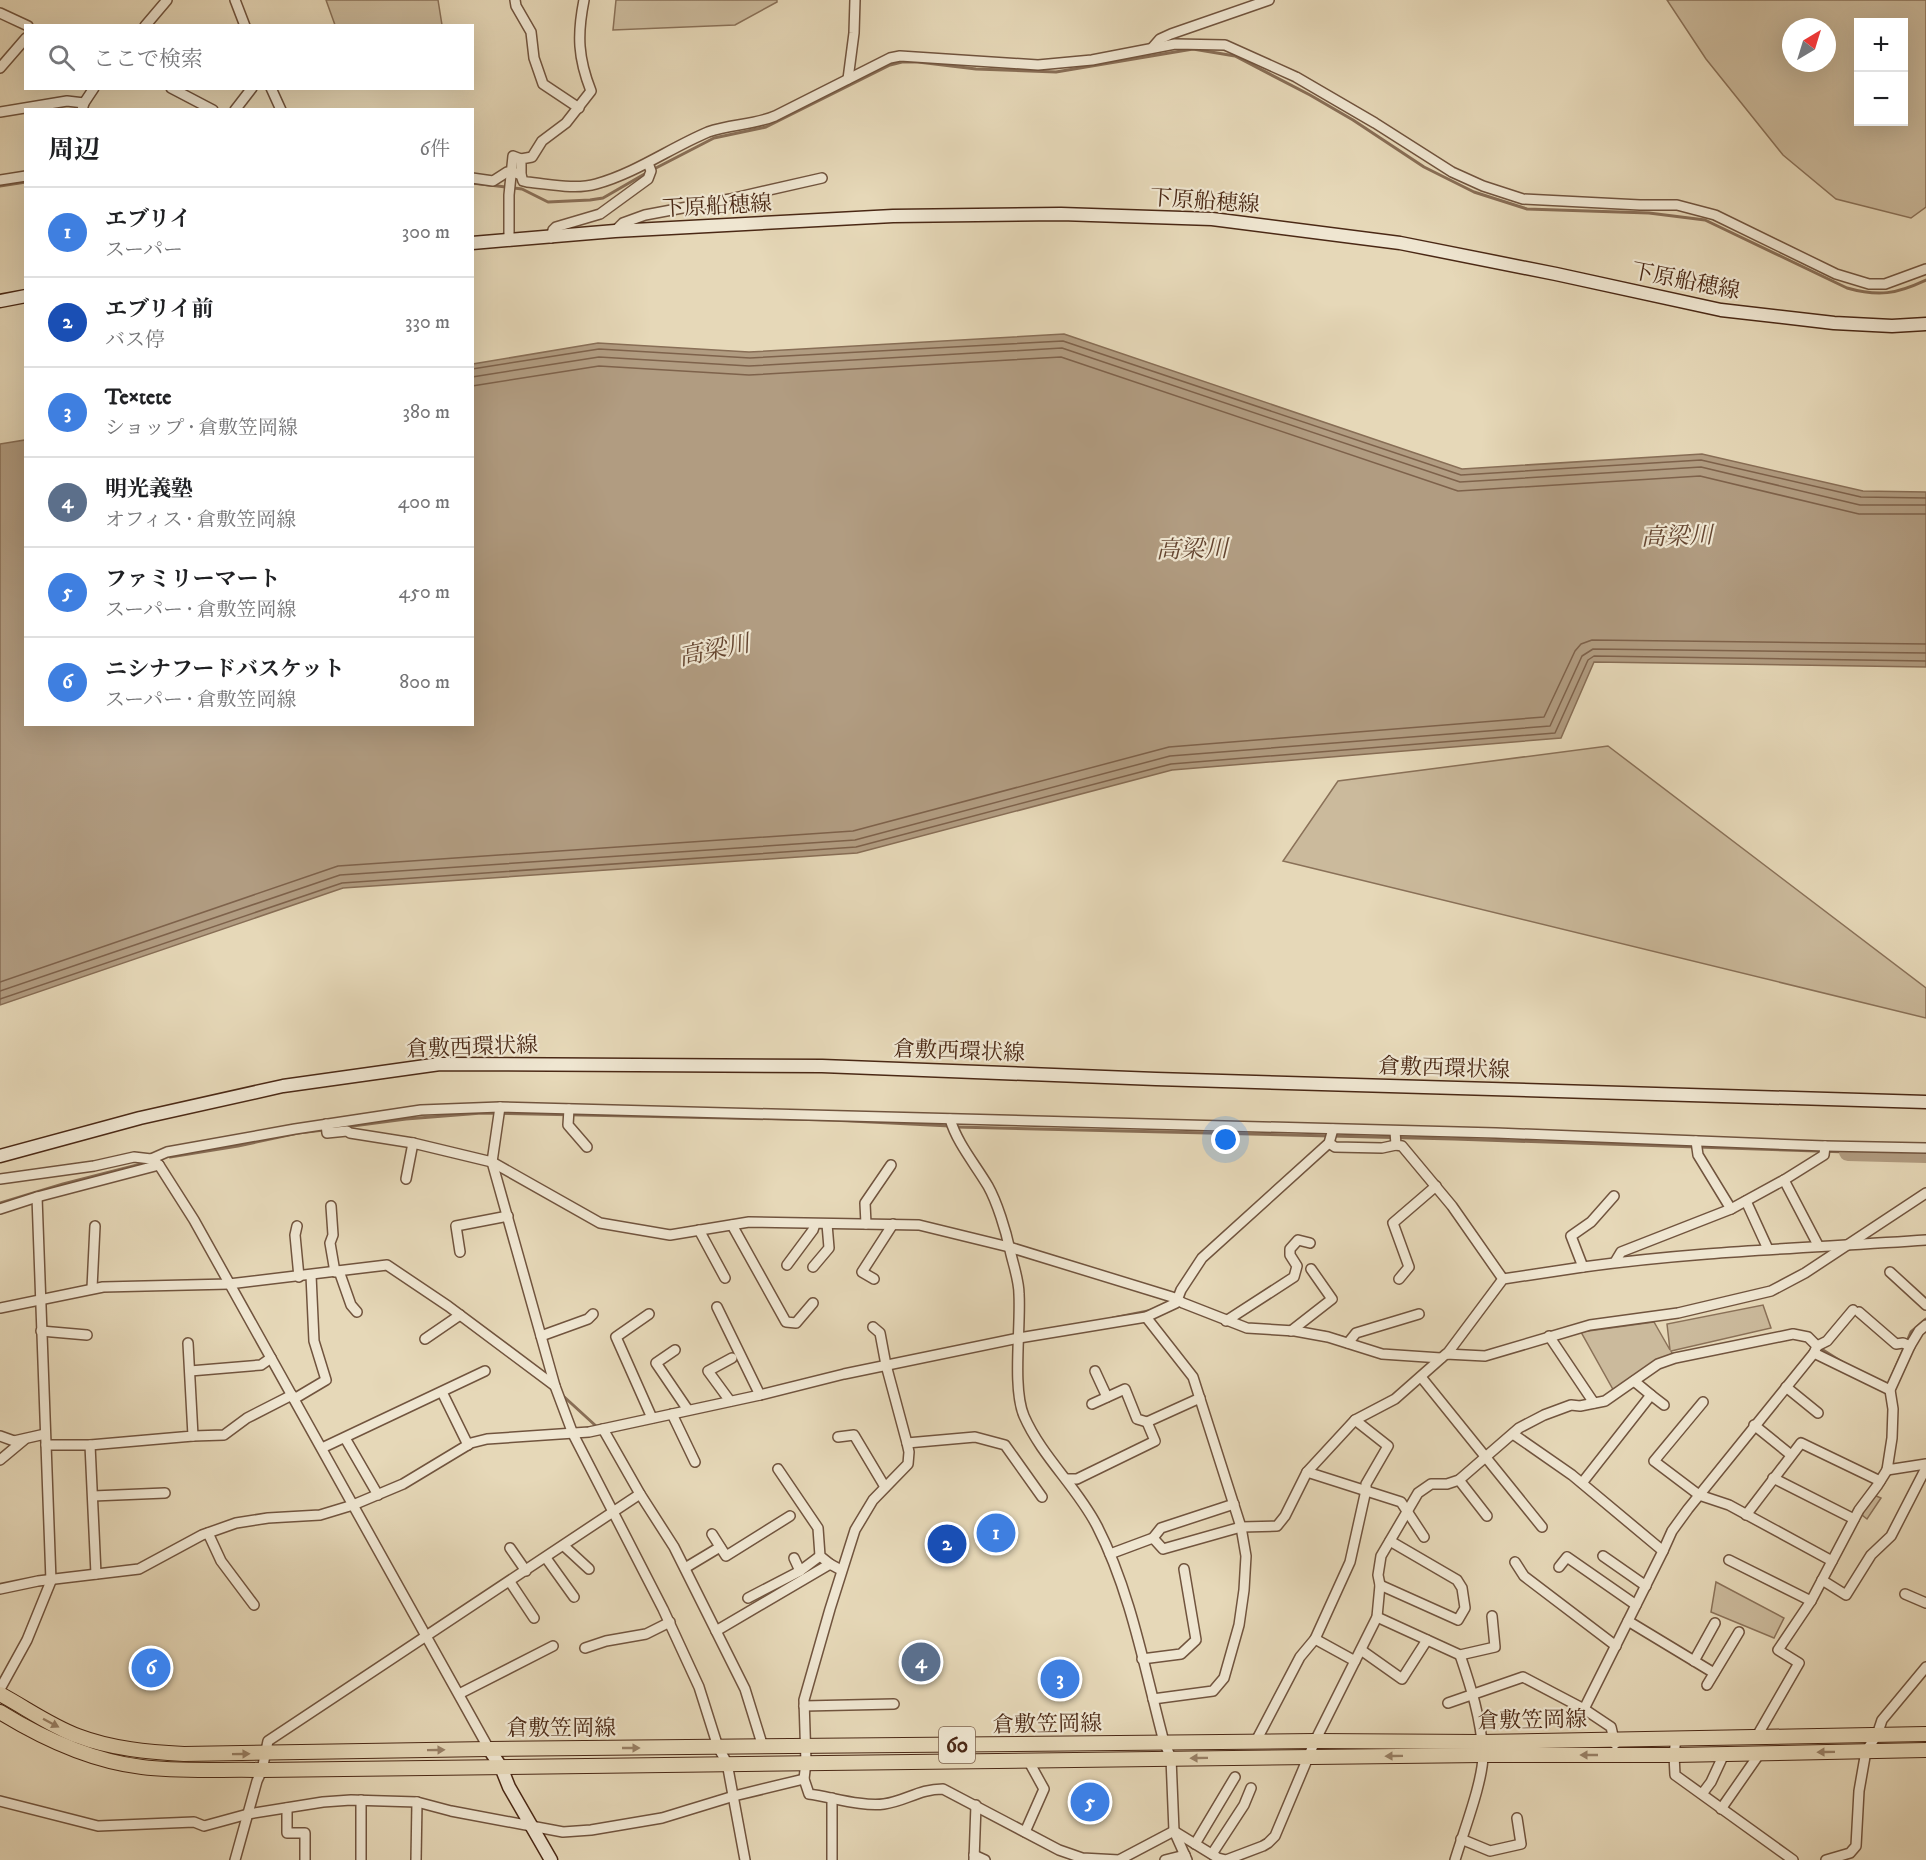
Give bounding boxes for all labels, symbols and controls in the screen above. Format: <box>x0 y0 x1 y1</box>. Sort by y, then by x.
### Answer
north arrow <box>1782 18 1836 72</box>
map controls <box>1854 18 1908 126</box>
button: + <box>1854 18 1908 72</box>
search box <box>24 24 474 90</box>
icon: search <box>45 41 78 74</box>
text: ここで検索 <box>93 46 203 73</box>
button: − <box>1854 72 1908 126</box>
text: 周辺 <box>48 134 100 167</box>
text: 6件 <box>420 137 450 162</box>
street label: 下原船穂線 <box>1149 184 1261 219</box>
street label: 下原船穂線 <box>661 190 773 223</box>
text: エブリイ <box>105 206 191 233</box>
text: 1 <box>64 220 71 245</box>
text: 300 m <box>402 220 450 245</box>
text: スーパー <box>105 238 183 263</box>
street label: 下原船穂線 <box>1629 258 1742 305</box>
text: エブリイ前 <box>105 296 213 323</box>
text: 2 <box>63 310 72 335</box>
text: 330 m <box>405 310 450 335</box>
text: バス停 <box>105 328 165 353</box>
text: Te×tete <box>105 384 171 411</box>
text: 3 <box>64 400 71 425</box>
text: 380 m <box>402 400 450 425</box>
text: ショップ · 倉敷笠岡線 <box>105 416 298 441</box>
text: 明光義塾 <box>105 476 193 503</box>
text: 4 <box>62 490 73 515</box>
text: 400 m <box>398 490 450 515</box>
text: オフィス · 倉敷笠岡線 <box>105 508 296 533</box>
water label: 高梁川 <box>1641 521 1717 553</box>
water label: 高梁川 <box>1156 534 1231 566</box>
text: ファミリーマート <box>105 566 281 593</box>
text: 5 <box>63 580 72 605</box>
text: 450 m <box>399 580 450 605</box>
text: スーパー · 倉敷笠岡線 <box>105 598 296 623</box>
water label: 高梁川 <box>676 628 755 673</box>
text: ニシナフードバスケット <box>105 656 345 683</box>
text: 6 <box>62 670 73 695</box>
text: 800 m <box>399 670 450 695</box>
text: スーパー · 倉敷笠岡線 <box>105 688 296 713</box>
street label: 倉敷西環状線 <box>406 1032 538 1063</box>
street label: 倉敷西環状線 <box>893 1036 1025 1067</box>
street label: 倉敷西環状線 <box>1378 1053 1510 1084</box>
your location <box>1211 1125 1240 1154</box>
pin: 1 <box>976 1510 1016 1556</box>
pin: 2 <box>928 1522 966 1566</box>
pin: 4 <box>902 1640 940 1684</box>
pin: 6 <box>132 1646 170 1690</box>
pin: 3 <box>1040 1656 1080 1702</box>
street label: 倉敷笠岡線 <box>1477 1706 1587 1735</box>
street label: 倉敷笠岡線 <box>992 1710 1102 1739</box>
street label: 倉敷笠岡線 <box>506 1715 616 1742</box>
one-way arrow <box>43 1718 60 1728</box>
road number: 60 <box>939 1727 975 1763</box>
one-way arrow <box>621 1743 640 1753</box>
one-way arrow <box>426 1745 445 1755</box>
one-way arrow <box>1816 1747 1835 1757</box>
one-way arrow <box>231 1749 250 1758</box>
one-way arrow <box>1579 1750 1598 1760</box>
one-way arrow <box>1384 1751 1403 1761</box>
one-way arrow <box>1189 1753 1208 1763</box>
pin: 5 <box>1070 1780 1110 1824</box>

